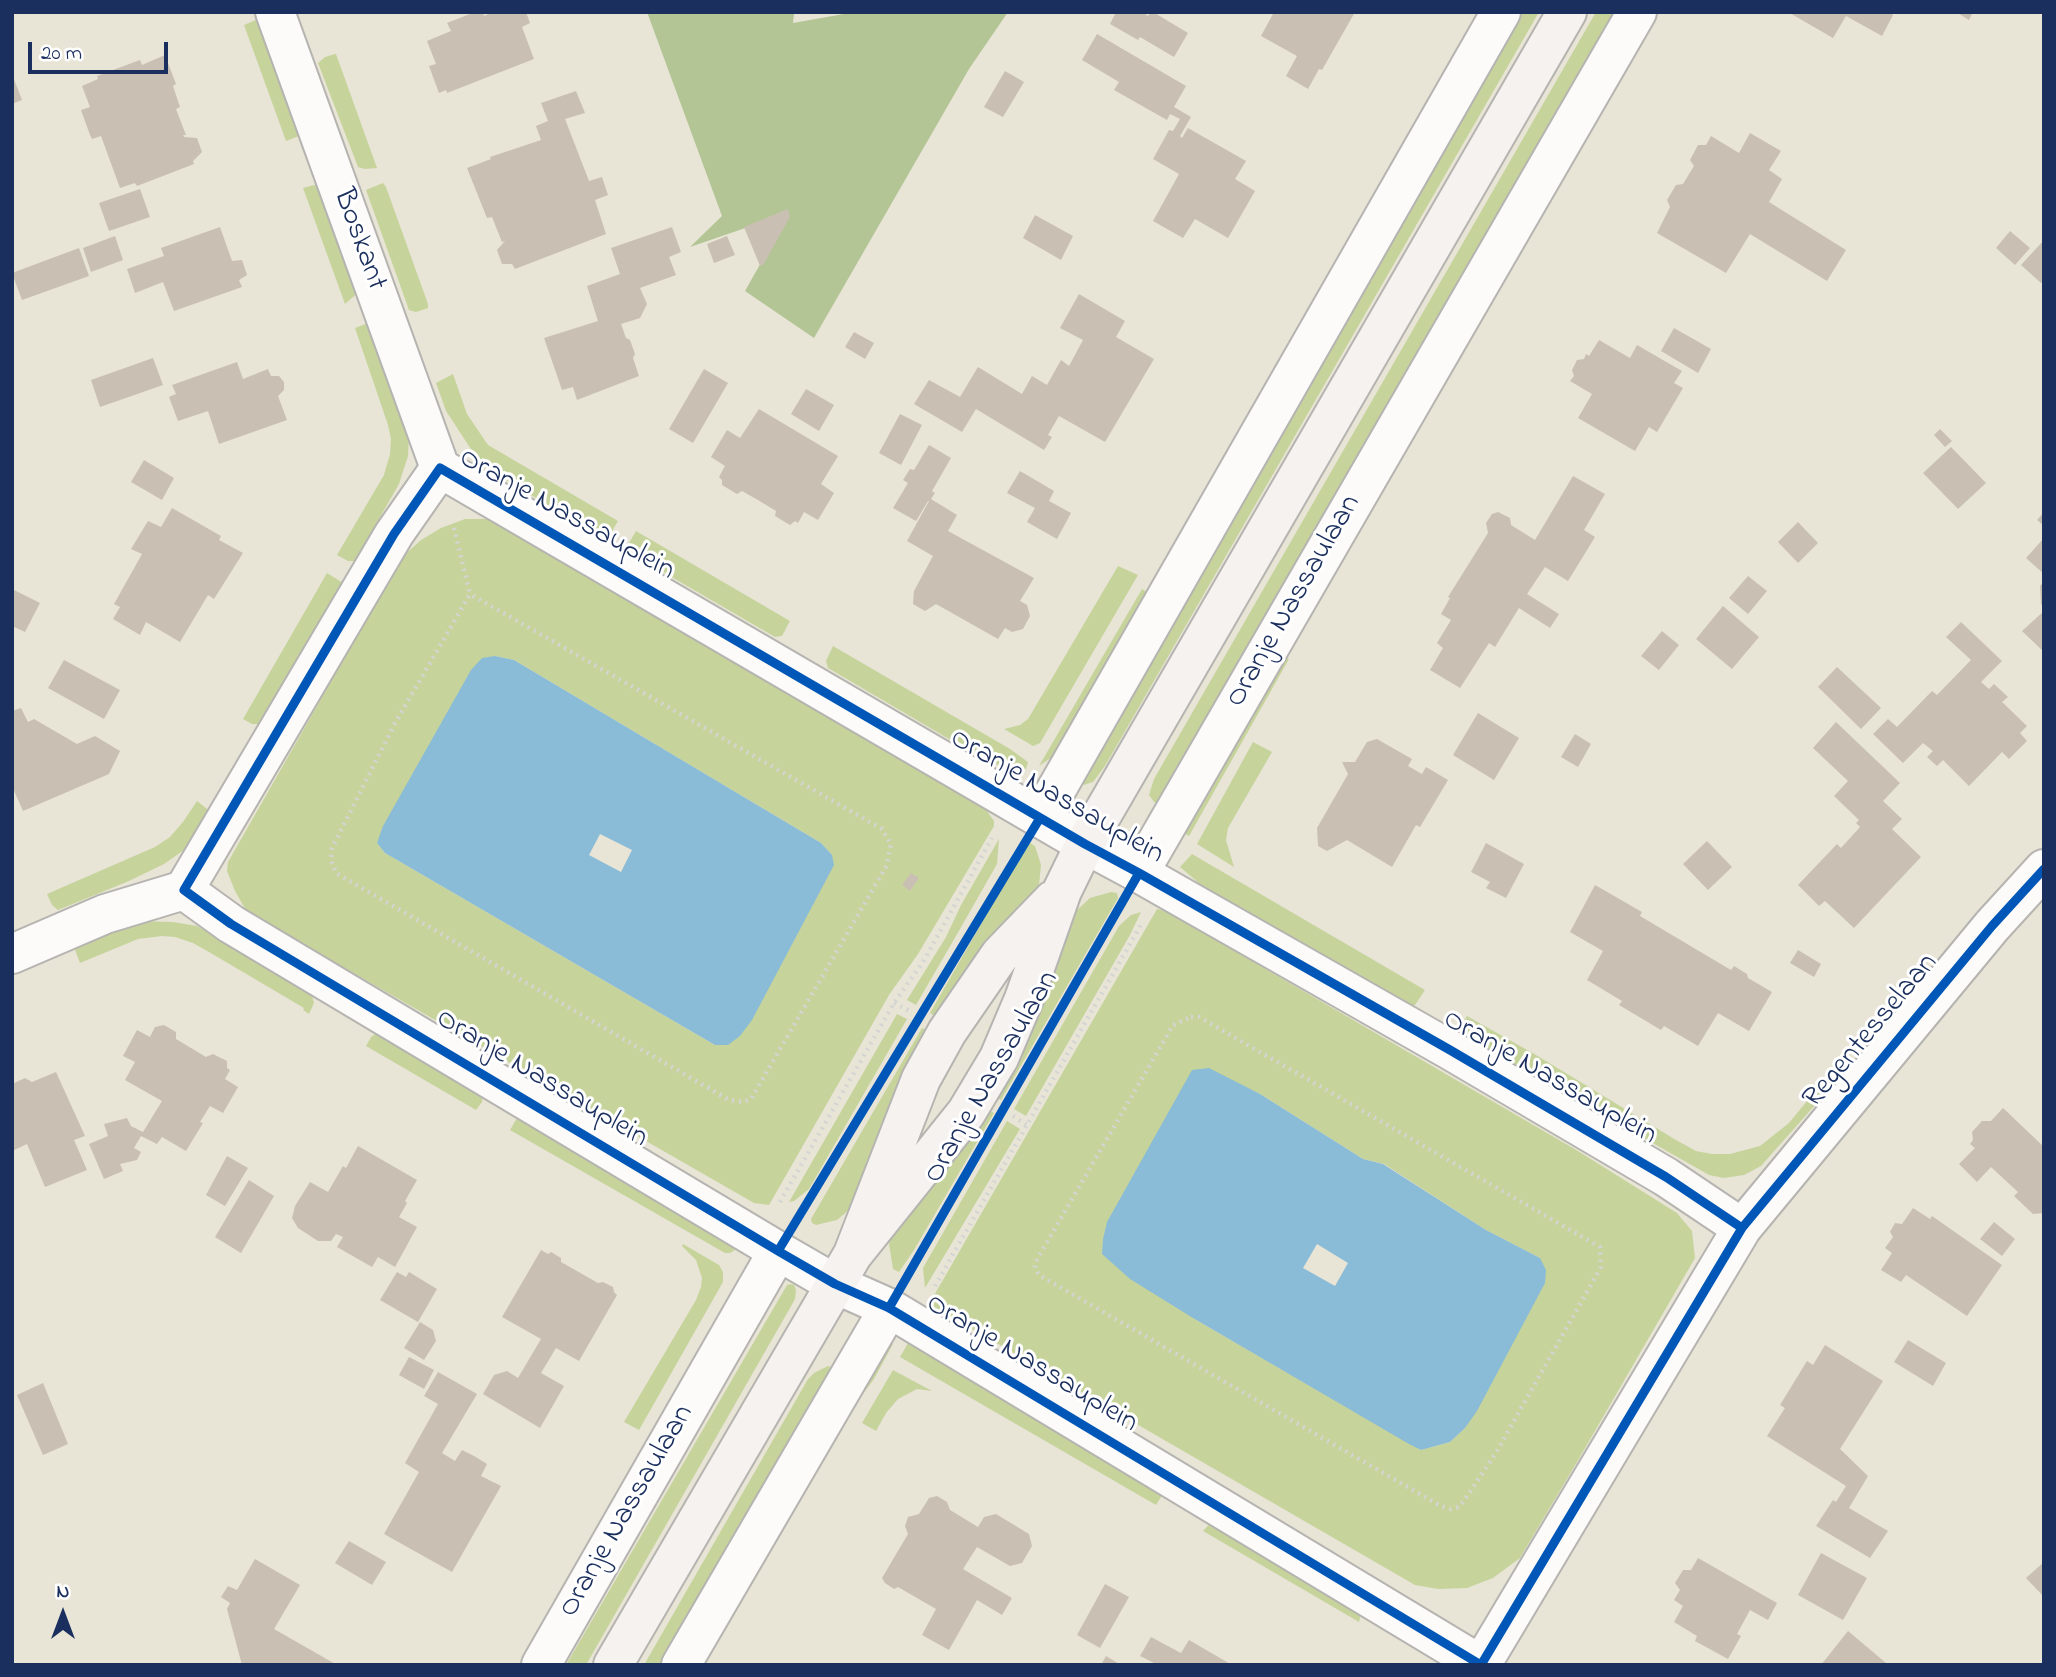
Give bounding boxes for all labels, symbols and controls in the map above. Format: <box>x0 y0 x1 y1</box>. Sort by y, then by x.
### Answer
scale bar <box>32 28 172 72</box>
text: 20 m <box>41 39 82 69</box>
street label: Boskant <box>323 184 393 296</box>
street label: Oranje Nassauplein <box>452 442 680 590</box>
street label: Oranje Nassaulaan <box>1220 489 1370 715</box>
street label: Oranje Nassauplein <box>943 722 1169 874</box>
street label: Regentesselaan <box>1797 947 1947 1117</box>
street label: Oranje Nassaulaan <box>918 965 1068 1191</box>
street label: Oranje Nassauplein <box>428 1002 654 1158</box>
street label: Oranje Nassauplein <box>1436 1003 1662 1155</box>
street label: Oranje Nassauplein <box>918 1287 1144 1443</box>
street label: Oranje Nassaulaan <box>553 1399 703 1625</box>
north arrow <box>28 1579 98 1649</box>
text: N <box>57 1579 69 1606</box>

